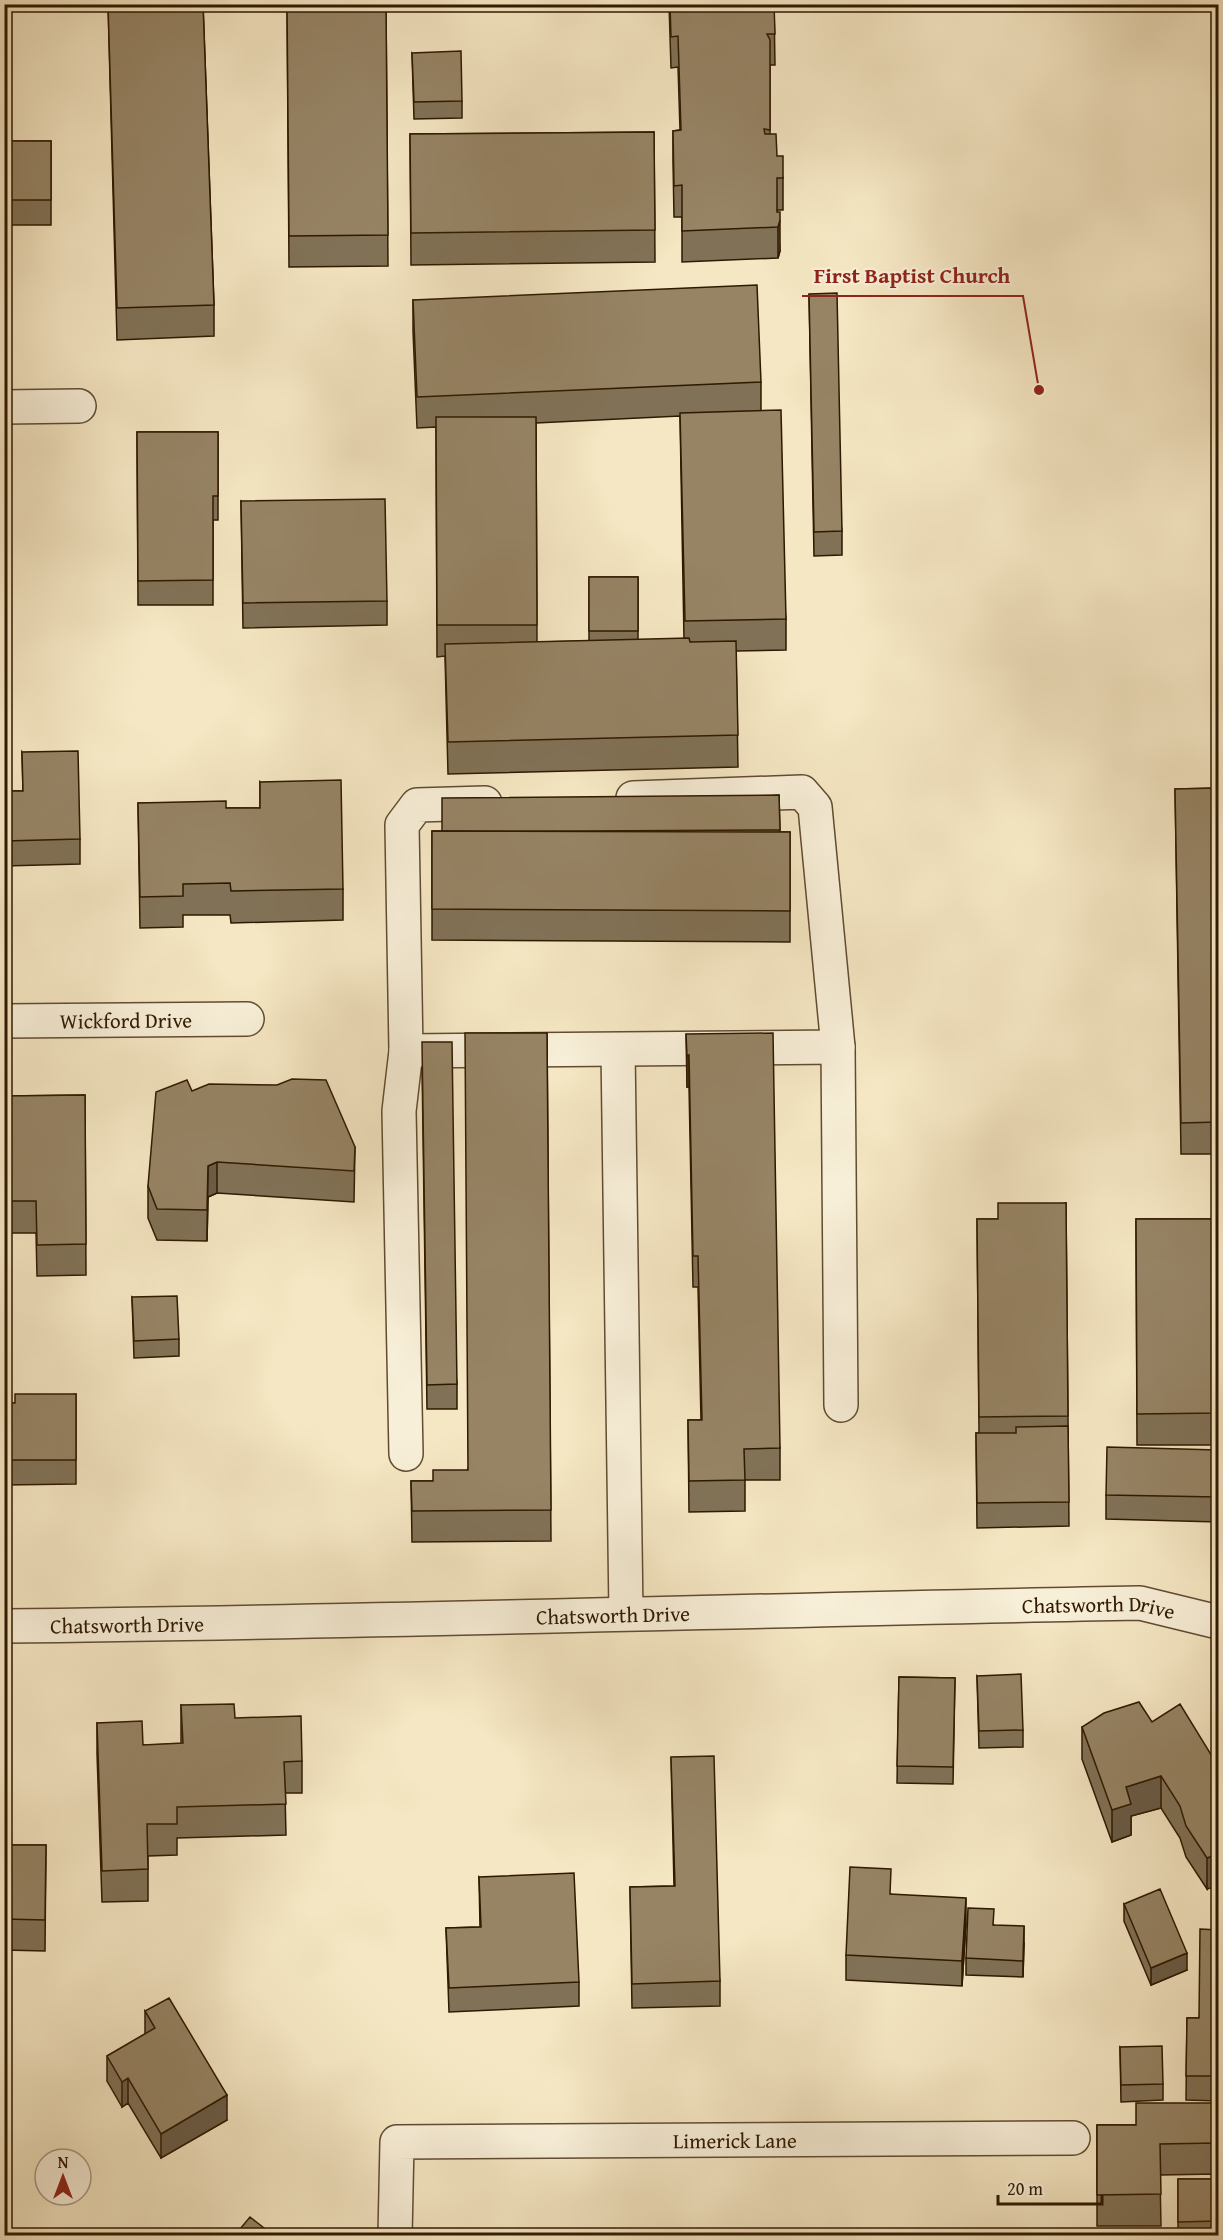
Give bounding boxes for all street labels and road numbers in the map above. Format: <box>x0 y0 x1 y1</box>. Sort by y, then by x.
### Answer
street label: Wickford Drive <box>60 1004 192 1036</box>
street label: Chatsworth Drive <box>1021 1587 1178 1627</box>
street label: Chatsworth Drive <box>536 1597 690 1632</box>
street label: Chatsworth Drive <box>50 1608 204 1641</box>
street label: Limerick Lane <box>673 2124 797 2156</box>

